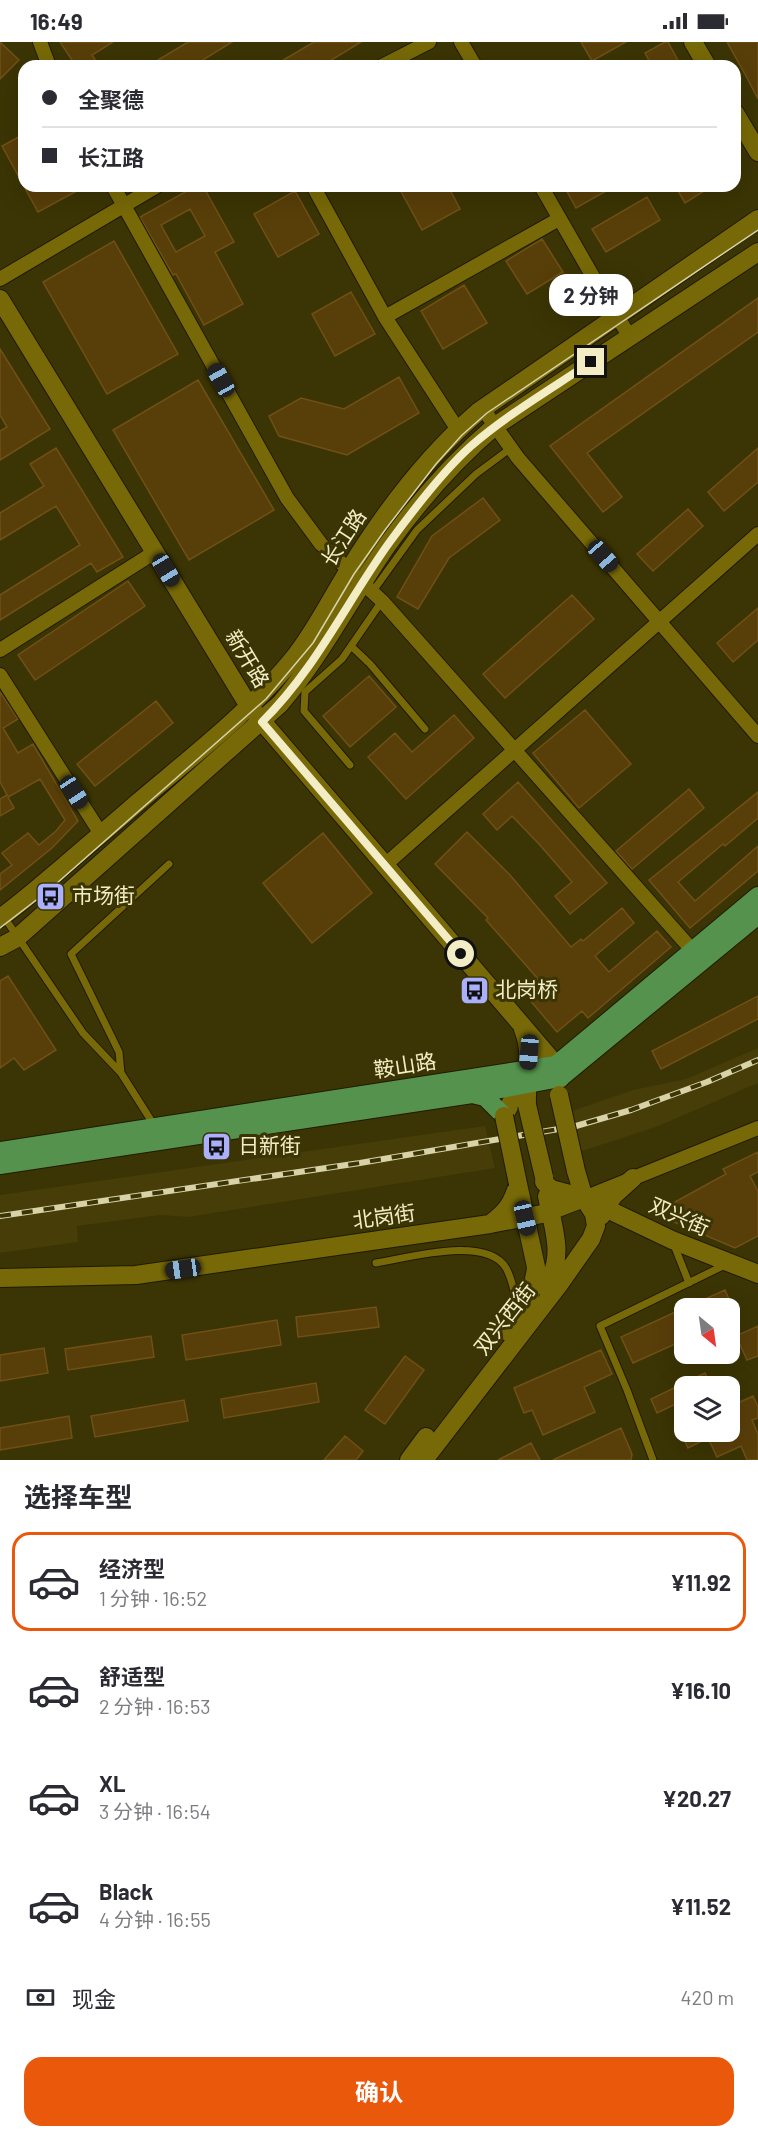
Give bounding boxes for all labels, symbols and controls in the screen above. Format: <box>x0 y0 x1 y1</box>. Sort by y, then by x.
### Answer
text: 16:49 <box>30 8 83 34</box>
text: 全聚德 <box>78 86 144 112</box>
text: 长江路 <box>78 144 144 170</box>
callout: 2 分钟 <box>549 275 633 317</box>
text: 2 分钟 <box>563 283 619 307</box>
route end <box>577 348 604 375</box>
car <box>204 360 238 400</box>
street label: 长江路 <box>315 504 370 570</box>
car <box>584 537 622 575</box>
car <box>149 550 183 590</box>
street label: 新开路 <box>221 625 275 692</box>
car <box>57 772 91 812</box>
bus stop icon: 市场街 <box>35 880 67 912</box>
place label: 市场街 <box>72 882 135 907</box>
route start <box>447 940 474 967</box>
bus stop icon: 北岗桥 <box>458 974 490 1006</box>
place label: 北岗桥 <box>495 976 558 1001</box>
car <box>518 1033 540 1071</box>
street label: 鞍山路 <box>372 1047 438 1082</box>
bus stop icon: 日新街 <box>201 1130 233 1162</box>
place label: 日新街 <box>238 1132 301 1157</box>
street label: 双兴街 <box>646 1191 713 1240</box>
car <box>512 1198 538 1238</box>
street label: 北岗街 <box>351 1199 417 1232</box>
car <box>164 1258 202 1280</box>
street label: 双兴西街 <box>468 1277 540 1359</box>
north arrow <box>674 1298 740 1364</box>
map controls <box>674 1298 740 1442</box>
button: layers <box>674 1376 740 1442</box>
text: 选择车型 <box>24 1480 132 1512</box>
icon: car <box>27 1555 81 1609</box>
text: 经济型 <box>99 1555 165 1581</box>
text: ¥11.92 <box>670 1569 731 1595</box>
text: 1 分钟 · 16:52 <box>99 1586 207 1610</box>
icon: car <box>27 1663 81 1717</box>
text: 舒适型 <box>99 1663 165 1689</box>
text: ¥16.10 <box>670 1677 731 1703</box>
text: 2 分钟 · 16:53 <box>99 1694 211 1718</box>
text: XL <box>99 1770 125 1796</box>
icon: car <box>27 1771 81 1825</box>
text: ¥20.27 <box>662 1785 731 1811</box>
text: 3 分钟 · 16:54 <box>99 1799 211 1823</box>
text: Black <box>99 1878 153 1904</box>
icon: car <box>27 1879 81 1933</box>
text: ¥11.52 <box>670 1893 731 1919</box>
text: 4 分钟 · 16:55 <box>99 1907 211 1931</box>
icon: cash <box>24 1981 57 2014</box>
text: 现金 <box>72 1985 116 2011</box>
text: 420 m <box>680 1985 734 2009</box>
button: 确认 <box>24 2057 734 2126</box>

